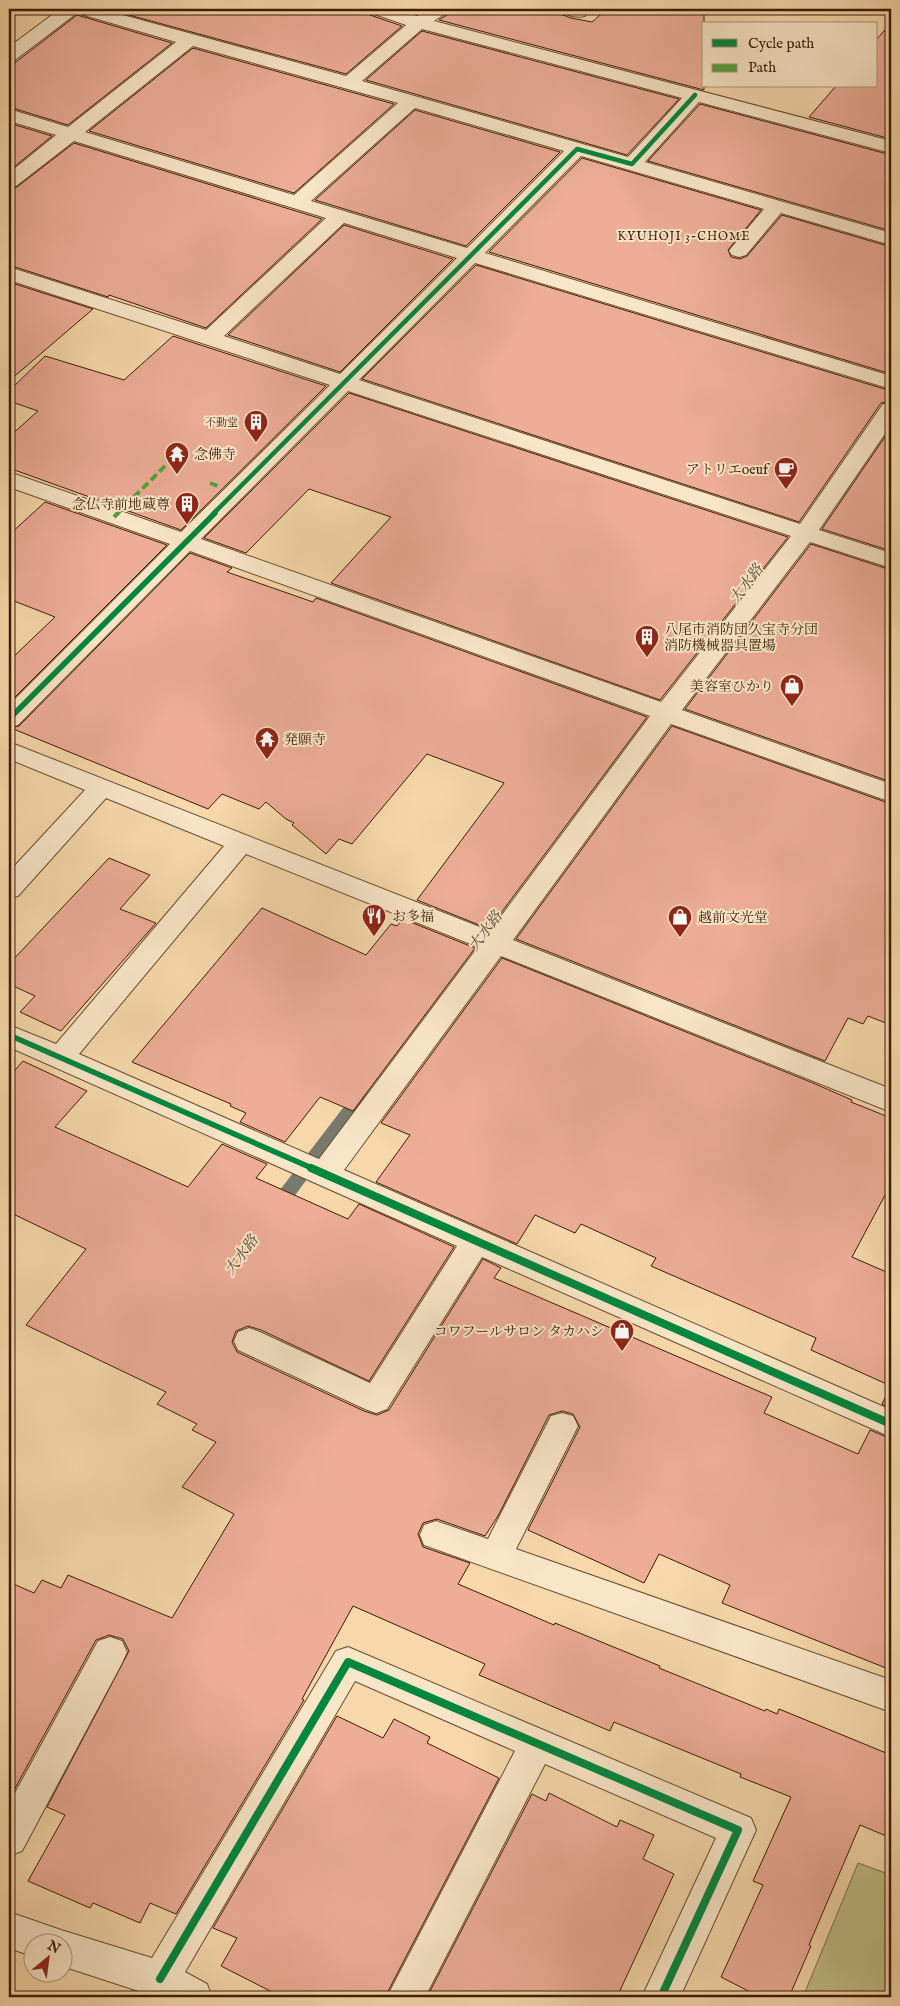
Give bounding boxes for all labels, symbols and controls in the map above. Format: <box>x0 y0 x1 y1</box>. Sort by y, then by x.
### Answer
legend <box>702 22 878 88</box>
text: Cycle path <box>748 34 814 53</box>
text: Path <box>748 58 776 77</box>
district label: KYUHOJI 3-CHOME <box>617 229 751 245</box>
building icon: 不動堂 <box>243 409 269 443</box>
place label: 不動堂 <box>205 416 238 430</box>
temple icon: 念佛寺 <box>164 441 190 475</box>
place label: 念佛寺 <box>194 446 236 464</box>
cafe icon: アトリエoeuf <box>773 456 799 490</box>
place label: アトリエoeuf <box>686 461 771 479</box>
building icon: 念仏寺前地蔵尊 <box>174 491 200 525</box>
place label: 念仏寺前地蔵尊 <box>72 496 170 514</box>
water label: 大水路 <box>725 560 768 608</box>
place label: 八尾市消防団久宝寺分団 消防機械器具置場 <box>664 621 818 655</box>
building icon: 八尾市消防団久宝寺分団 消防機械器具置場 <box>634 624 660 658</box>
shop icon: 美容室ひかり <box>779 673 805 707</box>
place label: 美容室ひかり <box>690 678 774 696</box>
temple icon: 発願寺 <box>254 726 280 760</box>
place label: 発願寺 <box>284 731 326 749</box>
restaurant icon: お多福 <box>361 903 387 937</box>
shop icon: 越前文光堂 <box>667 904 693 938</box>
water label: 大水路 <box>464 907 507 955</box>
place label: お多福 <box>392 908 434 926</box>
place label: 越前文光堂 <box>698 909 768 927</box>
water label: 大水路 <box>220 1231 263 1279</box>
shop icon: コワフールサロン タカハシ <box>609 1318 635 1352</box>
place label: コワフールサロン タカハシ <box>434 1323 604 1341</box>
north arrow <box>22 1934 72 1984</box>
text: N <box>43 1936 63 1958</box>

